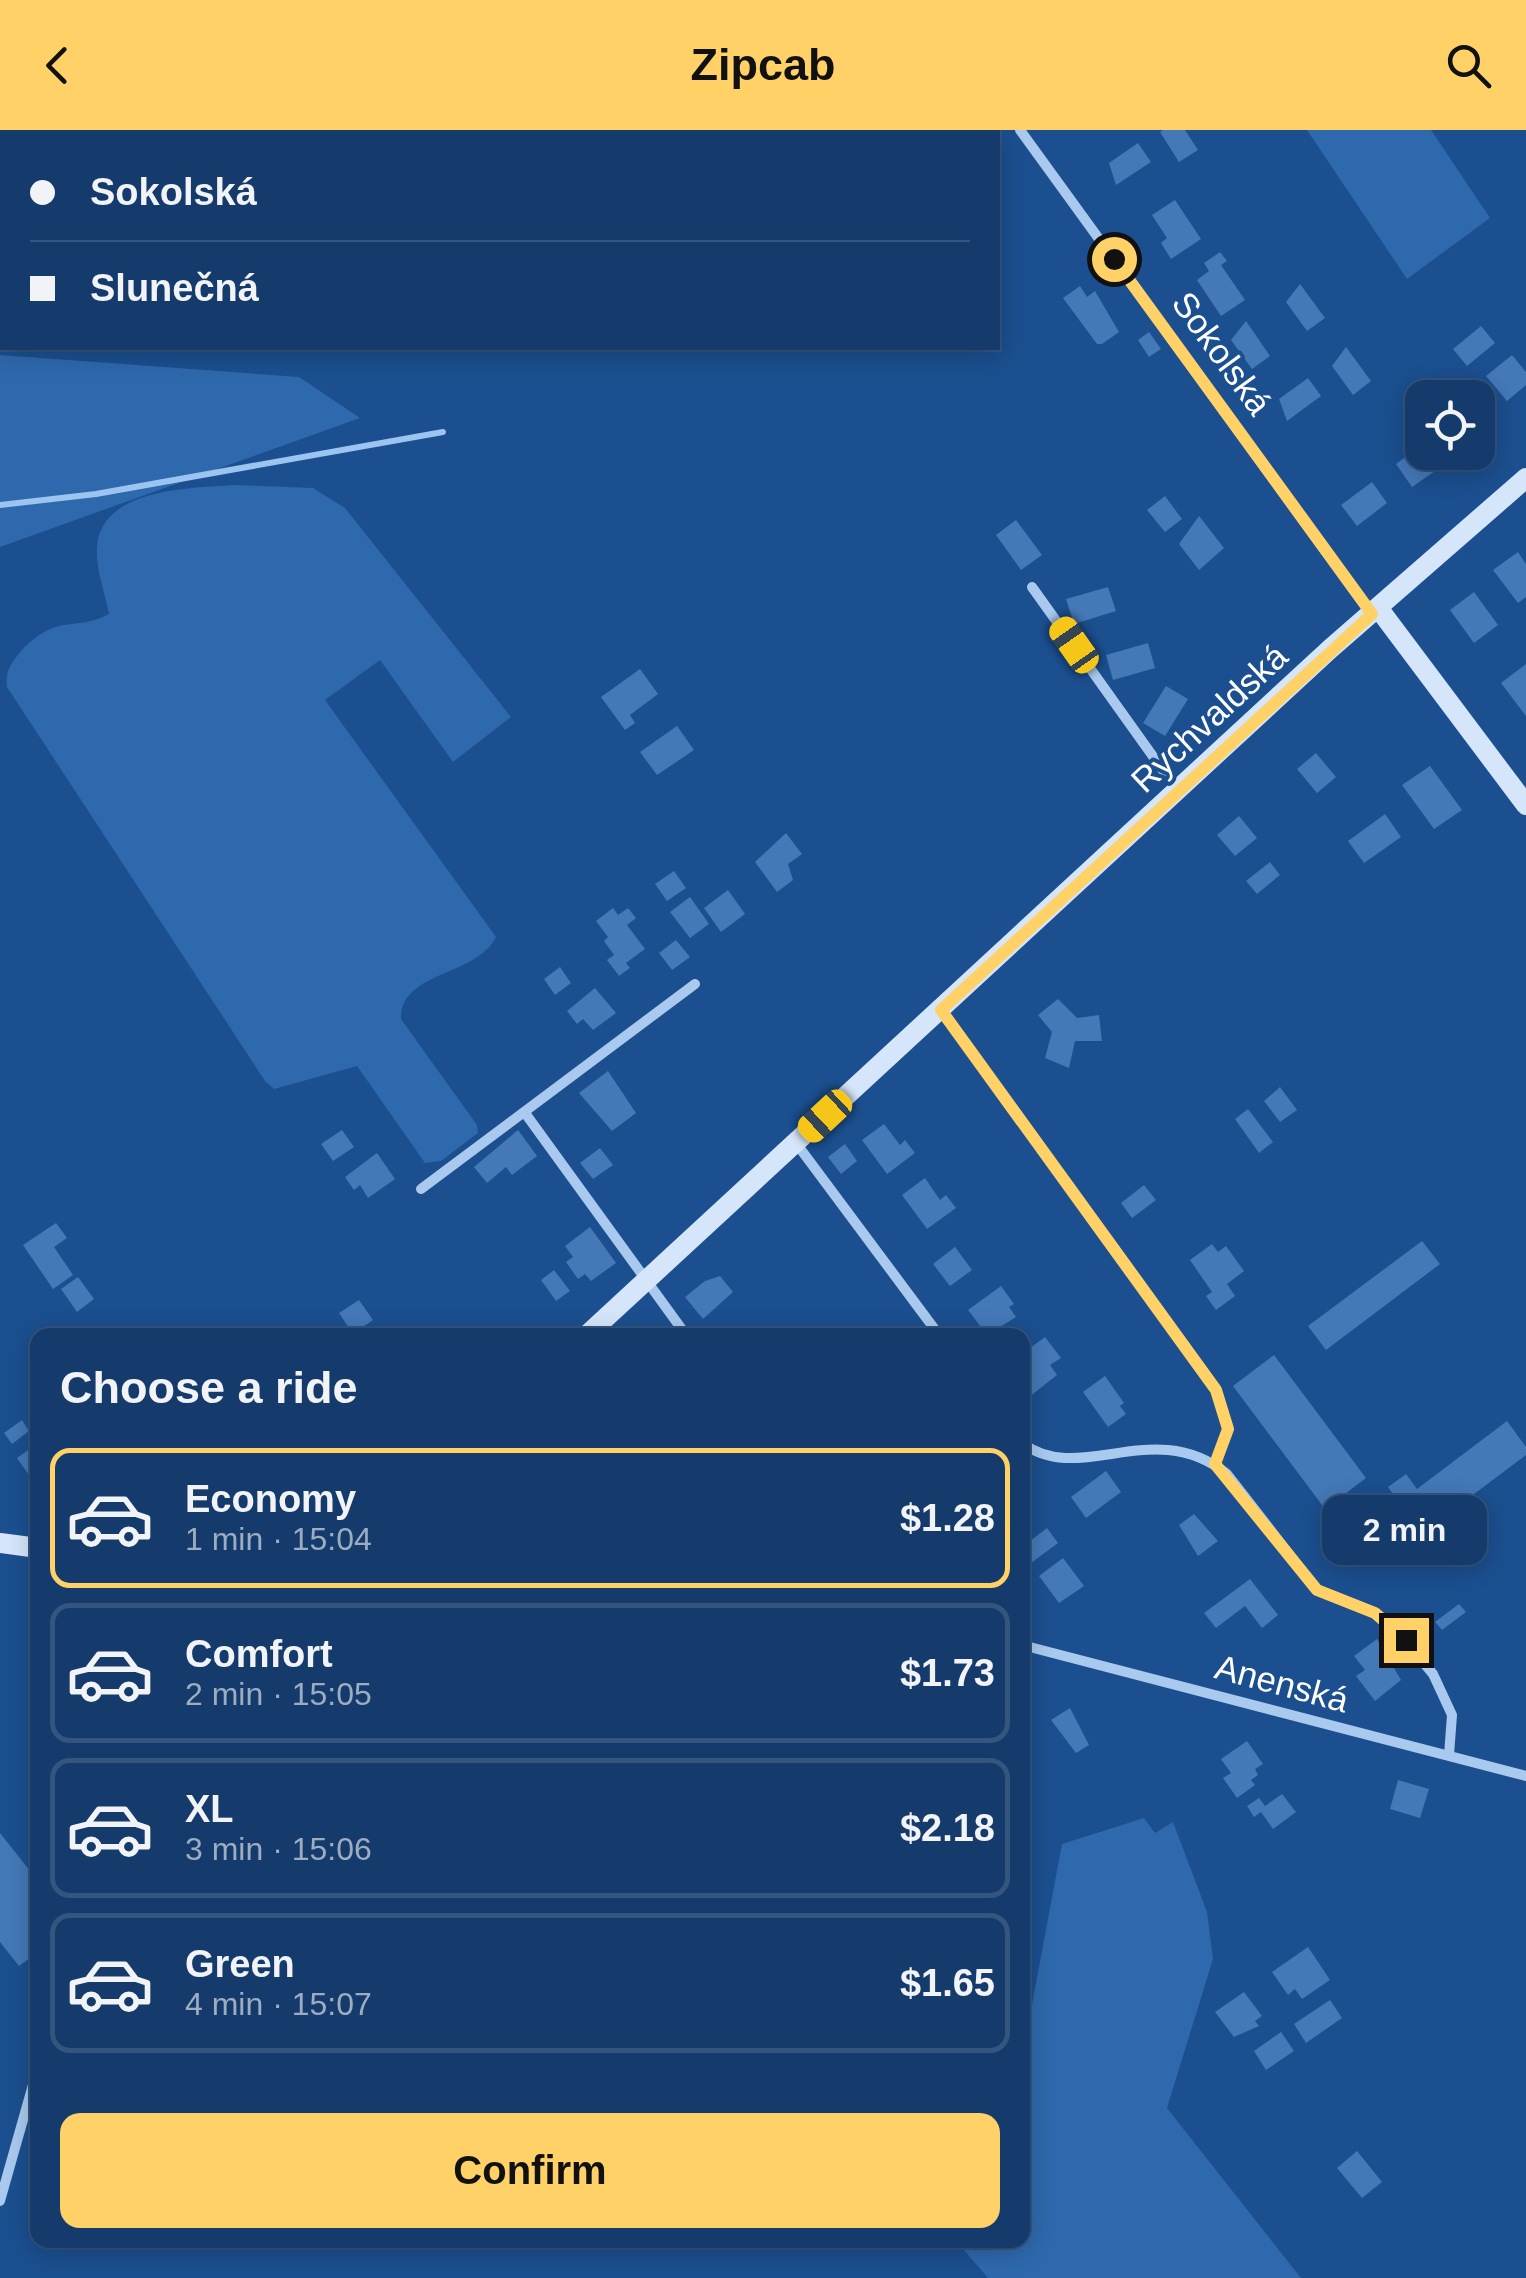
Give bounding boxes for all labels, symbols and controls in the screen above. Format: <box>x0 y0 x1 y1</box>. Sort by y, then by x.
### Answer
icon: back <box>30 38 85 93</box>
icon: search <box>1441 38 1496 93</box>
text: Zipcab <box>690 39 836 90</box>
text: Sokolská <box>90 171 257 213</box>
route start <box>1092 237 1137 282</box>
text: Slunečná <box>90 267 259 309</box>
street label: Sokolská <box>1164 284 1280 422</box>
map controls <box>1405 380 1495 470</box>
button: locate <box>1405 380 1495 470</box>
car <box>1045 612 1103 678</box>
street label: Rychvaldská <box>1123 636 1295 800</box>
car <box>793 1085 857 1147</box>
text: Choose a ride <box>60 1362 358 1413</box>
icon: car <box>65 1473 155 1563</box>
text: Economy <box>185 1478 356 1520</box>
callout: 2 min <box>1324 1495 1488 1565</box>
text: $1.28 <box>900 1497 995 1539</box>
text: 2 min <box>1363 1512 1446 1548</box>
text: 1 min · 15:04 <box>185 1521 372 1557</box>
route end <box>1384 1618 1429 1663</box>
icon: car <box>65 1628 155 1718</box>
text: Comfort <box>185 1633 333 1675</box>
street label: Anenská <box>1211 1647 1353 1720</box>
text: $1.73 <box>900 1652 995 1694</box>
text: 2 min · 15:05 <box>185 1676 372 1712</box>
icon: car <box>65 1783 155 1873</box>
text: XL <box>185 1788 234 1830</box>
text: $2.18 <box>900 1807 995 1849</box>
text: 3 min · 15:06 <box>185 1831 372 1867</box>
icon: car <box>65 1938 155 2028</box>
text: Green <box>185 1943 295 1985</box>
text: $1.65 <box>900 1962 995 2004</box>
text: 4 min · 15:07 <box>185 1986 372 2022</box>
button: Confirm <box>60 2113 1000 2228</box>

